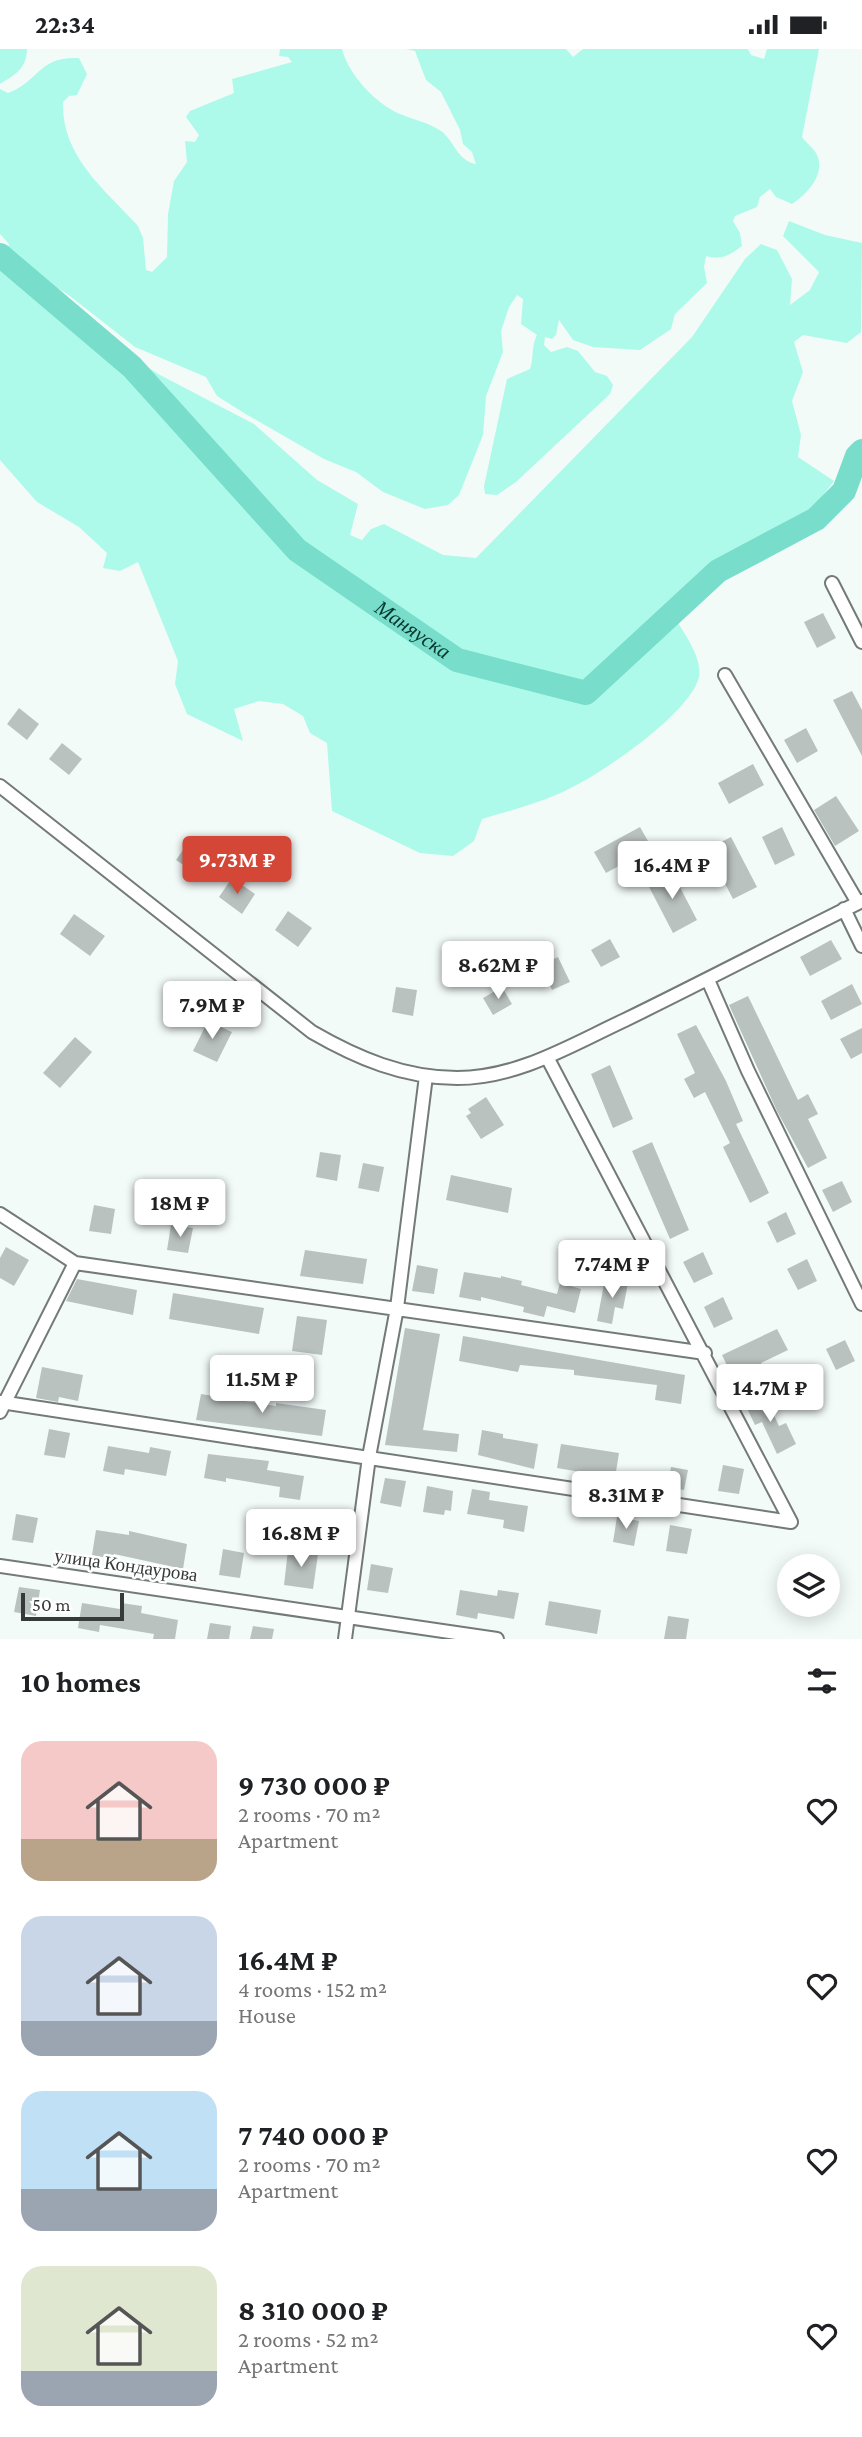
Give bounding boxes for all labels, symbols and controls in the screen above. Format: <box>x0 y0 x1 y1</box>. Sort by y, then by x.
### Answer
text: 22:34 <box>35 10 95 39</box>
water label: Маняуска <box>370 595 455 664</box>
pin: 9.73M ₽ <box>172 837 302 896</box>
pin: 16.4M ₽ <box>607 841 737 901</box>
text: 9.73M ₽ <box>198 846 276 872</box>
text: 16.4M ₽ <box>634 851 710 877</box>
pin: 8.62M ₽ <box>433 941 563 1001</box>
text: 8.62M ₽ <box>458 951 538 977</box>
pin: 7.9M ₽ <box>155 981 269 1041</box>
text: 7.9M ₽ <box>179 991 245 1017</box>
pin: 18M ₽ <box>131 1179 229 1239</box>
text: 18M ₽ <box>150 1189 210 1215</box>
pin: 7.74M ₽ <box>547 1241 677 1300</box>
text: 7.74M ₽ <box>574 1250 650 1276</box>
pin: 11.5M ₽ <box>197 1355 327 1415</box>
text: 11.5M ₽ <box>226 1365 298 1391</box>
pin: 14.7M ₽ <box>705 1365 835 1424</box>
text: 14.7M ₽ <box>732 1374 808 1400</box>
pin: 8.31M ₽ <box>561 1471 691 1531</box>
text: 8.31M ₽ <box>588 1481 664 1507</box>
pin: 16.8M ₽ <box>236 1509 366 1569</box>
text: 16.8M ₽ <box>262 1519 340 1545</box>
street label: улица Кондаурова <box>53 1545 200 1586</box>
map controls <box>777 1554 840 1617</box>
button: layers <box>777 1554 840 1617</box>
scale bar <box>21 1590 124 1622</box>
text: 50 m <box>32 1594 71 1615</box>
icon: filters <box>803 1662 841 1700</box>
text: 10 homes <box>21 1665 141 1698</box>
text: 9 730 000 ₽ <box>238 1768 390 1801</box>
icon: home <box>77 1769 161 1853</box>
icon: heart <box>803 1792 841 1830</box>
text: 2 rooms · 70 m² <box>238 1801 381 1827</box>
text: Apartment <box>238 1827 338 1853</box>
text: 16.4M ₽ <box>238 1943 338 1976</box>
icon: home <box>77 1944 161 2028</box>
icon: heart <box>803 1967 841 2005</box>
text: 4 rooms · 152 m² <box>238 1976 387 2002</box>
text: House <box>238 2002 296 2028</box>
text: 7 740 000 ₽ <box>238 2118 389 2151</box>
icon: home <box>77 2119 161 2203</box>
icon: heart <box>803 2142 841 2180</box>
text: 2 rooms · 70 m² <box>238 2151 381 2177</box>
text: Apartment <box>238 2177 338 2203</box>
text: 8 310 000 ₽ <box>238 2293 388 2326</box>
icon: home <box>77 2294 161 2378</box>
icon: heart <box>803 2317 841 2355</box>
text: 2 rooms · 52 m² <box>238 2326 378 2352</box>
text: Apartment <box>238 2352 338 2378</box>

